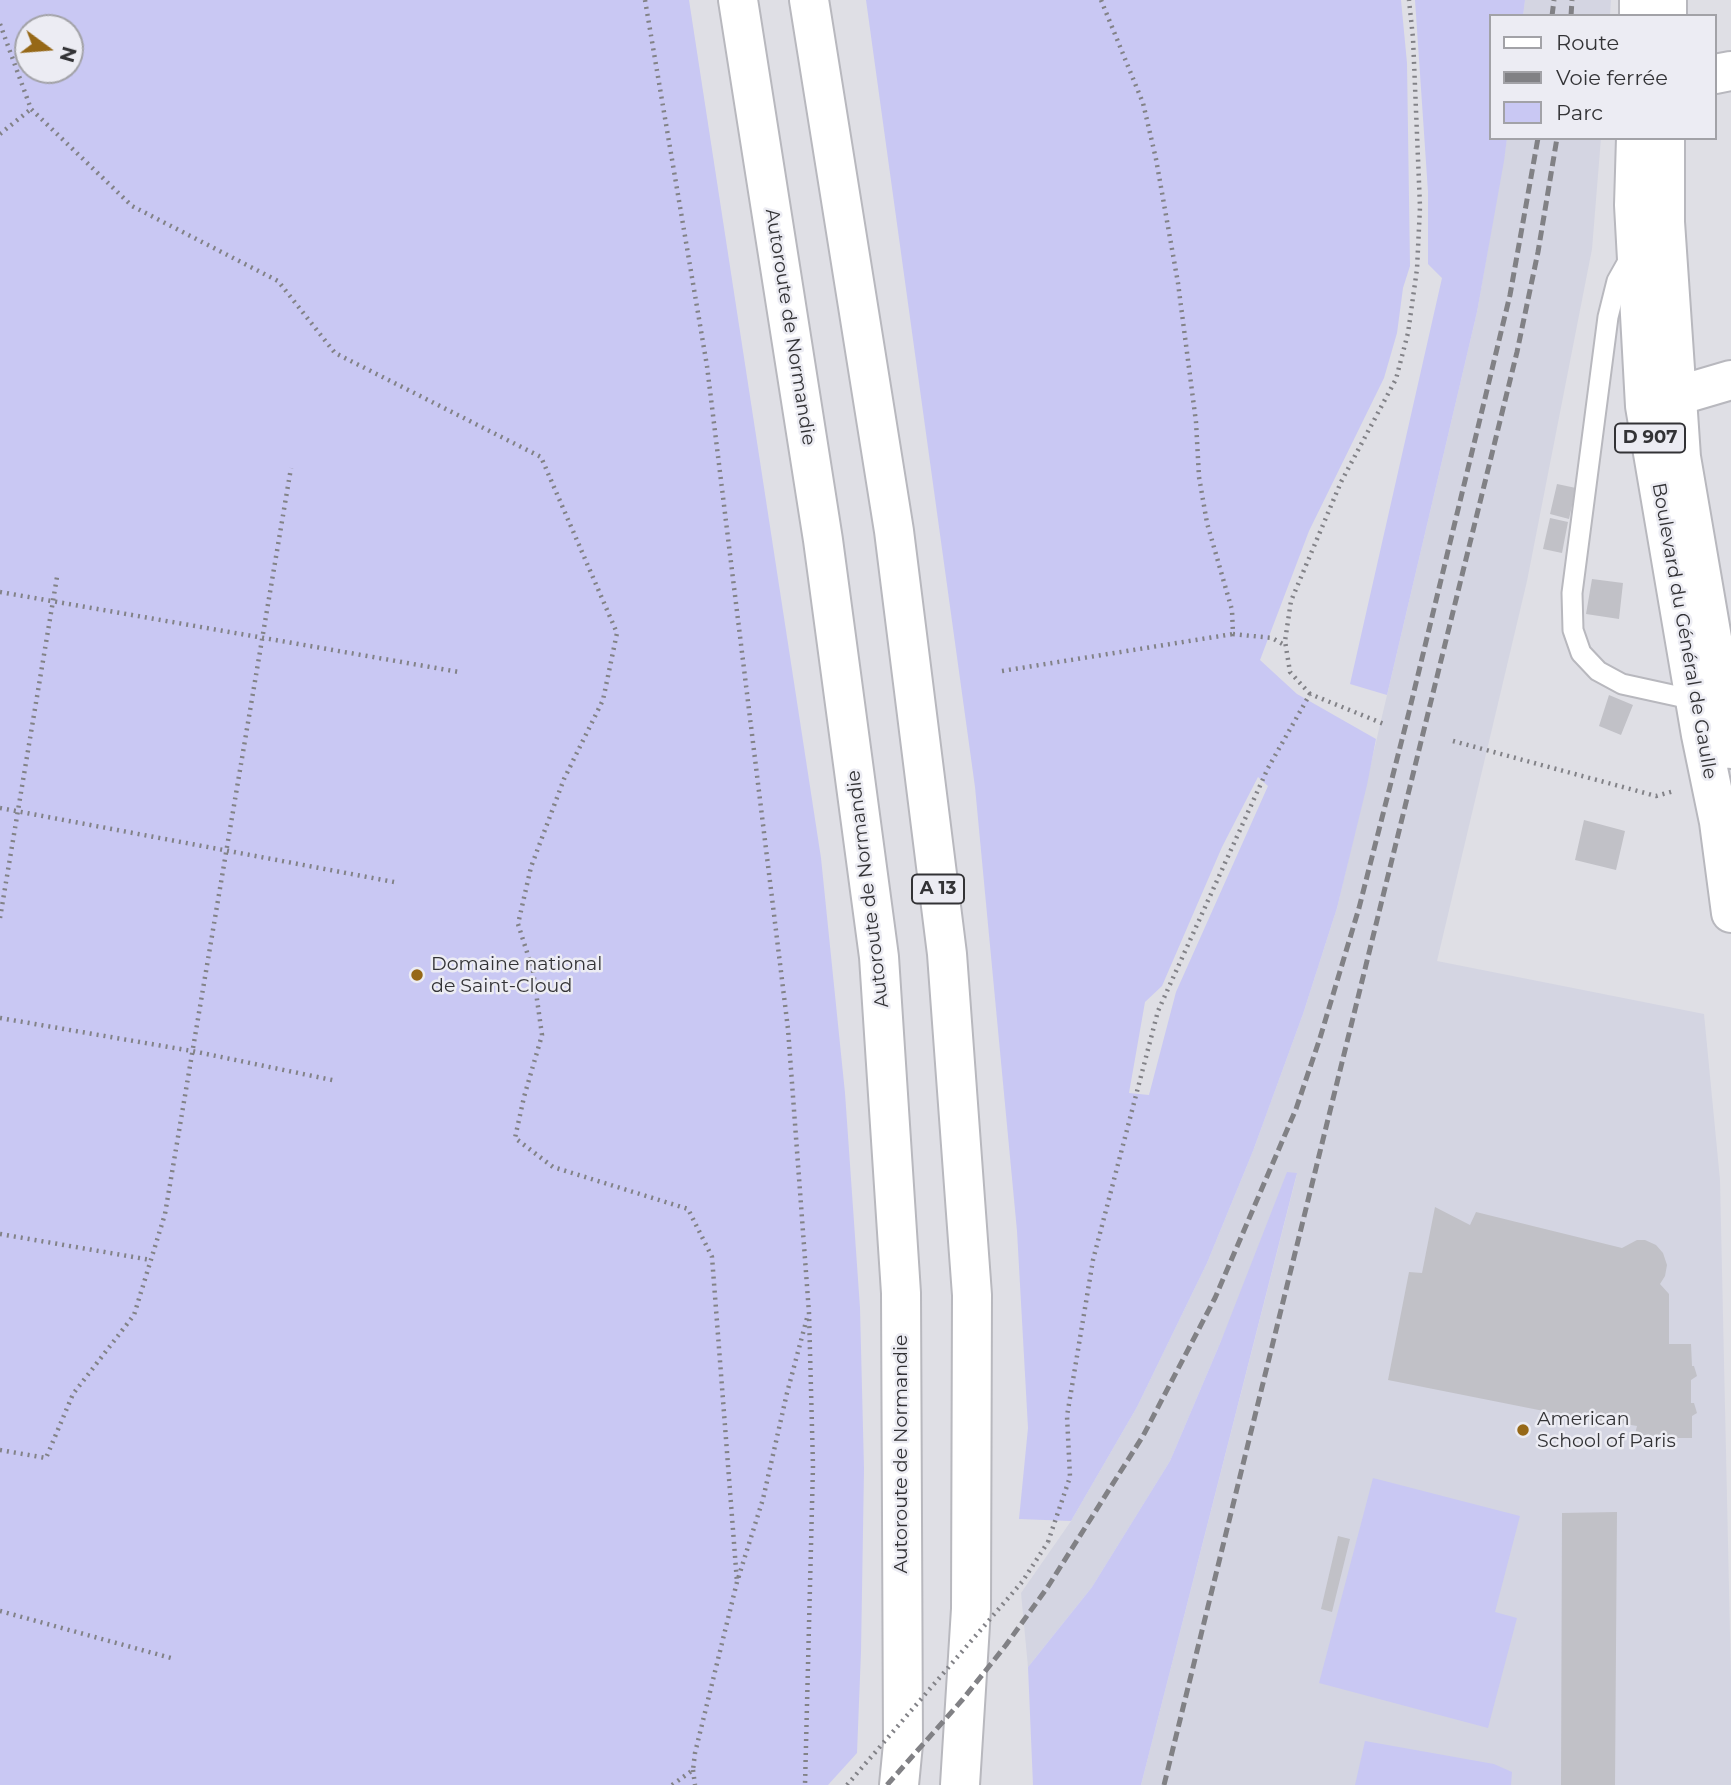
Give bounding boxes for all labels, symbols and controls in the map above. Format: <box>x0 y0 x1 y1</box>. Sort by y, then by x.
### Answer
north arrow <box>14 14 84 84</box>
legend <box>1490 14 1717 140</box>
text: Route <box>1556 30 1619 55</box>
text: N <box>55 44 81 65</box>
text: Voie ferrée <box>1556 65 1668 90</box>
text: Parc <box>1556 100 1603 125</box>
street label: Autoroute de Normandie <box>760 207 820 447</box>
road number: D 907 <box>1615 424 1685 452</box>
street label: Boulevard du Général de Gaulle <box>1647 481 1721 781</box>
street label: Autoroute de Normandie <box>842 769 894 1009</box>
road number: A 13 <box>912 874 964 904</box>
place label: Domaine national de Saint-Cloud <box>431 953 602 997</box>
marker: Domaine national de Saint-Cloud <box>409 967 425 983</box>
street label: Autoroute de Normandie <box>890 1334 912 1574</box>
place label: American School of Paris <box>1537 1408 1676 1452</box>
marker: American School of Paris <box>1515 1422 1531 1438</box>

